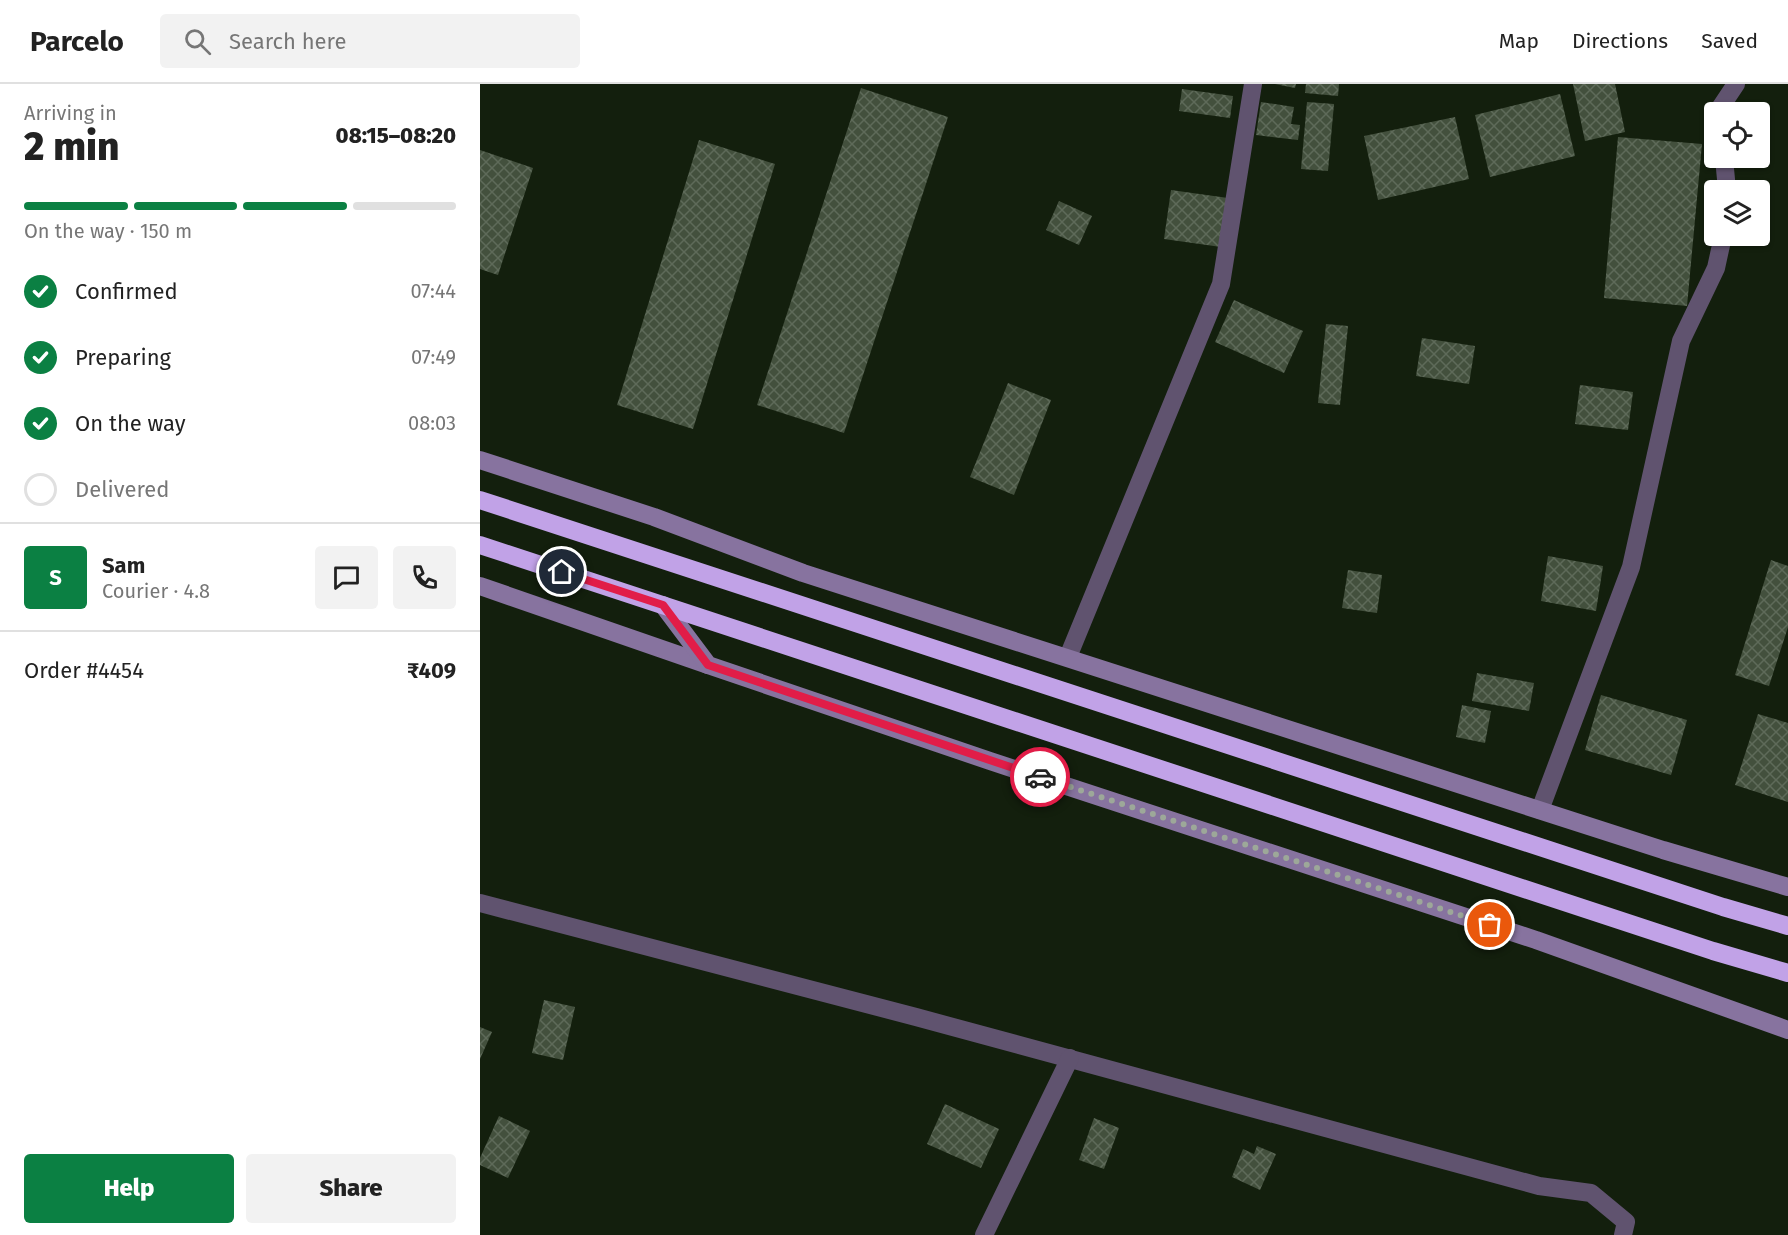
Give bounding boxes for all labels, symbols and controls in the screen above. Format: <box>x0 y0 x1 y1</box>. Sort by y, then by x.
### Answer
search box <box>160 14 580 68</box>
text: Parcelo <box>30 25 124 58</box>
icon: search <box>181 25 214 58</box>
text: Search here <box>229 28 346 55</box>
text: Map <box>1499 28 1539 54</box>
text: Directions <box>1572 28 1668 54</box>
text: Saved <box>1701 28 1758 54</box>
text: Arriving in <box>24 101 117 125</box>
map controls <box>1704 102 1770 246</box>
button: locate <box>1704 102 1770 168</box>
text: 08:15–08:20 <box>336 122 456 149</box>
text: 2 min <box>24 124 120 170</box>
button: layers <box>1704 180 1770 246</box>
text: On the way · 150 m <box>24 219 192 243</box>
icon: check <box>24 275 57 308</box>
text: Confirmed <box>75 278 178 305</box>
text: 07:44 <box>410 279 456 303</box>
icon: check <box>24 341 57 374</box>
text: Preparing <box>75 344 171 371</box>
text: 07:49 <box>411 345 456 369</box>
icon: check <box>24 407 57 440</box>
text: On the way <box>75 410 186 437</box>
text: 08:03 <box>408 411 456 435</box>
text: Delivered <box>75 476 170 503</box>
button: chat <box>315 546 378 609</box>
button: phone <box>393 546 456 609</box>
pin <box>536 546 587 597</box>
text: Sam <box>102 552 145 579</box>
icon: home <box>545 555 578 588</box>
text: S <box>49 564 62 591</box>
text: Courier · 4.8 <box>102 579 210 603</box>
text: Order #4454 <box>24 657 144 684</box>
text: ₹409 <box>407 657 456 684</box>
courier <box>1010 747 1070 807</box>
icon: car <box>1024 761 1057 794</box>
pin <box>1464 899 1515 950</box>
icon: bag <box>1473 908 1506 941</box>
button: Help <box>24 1154 234 1223</box>
button: Share <box>246 1154 456 1223</box>

